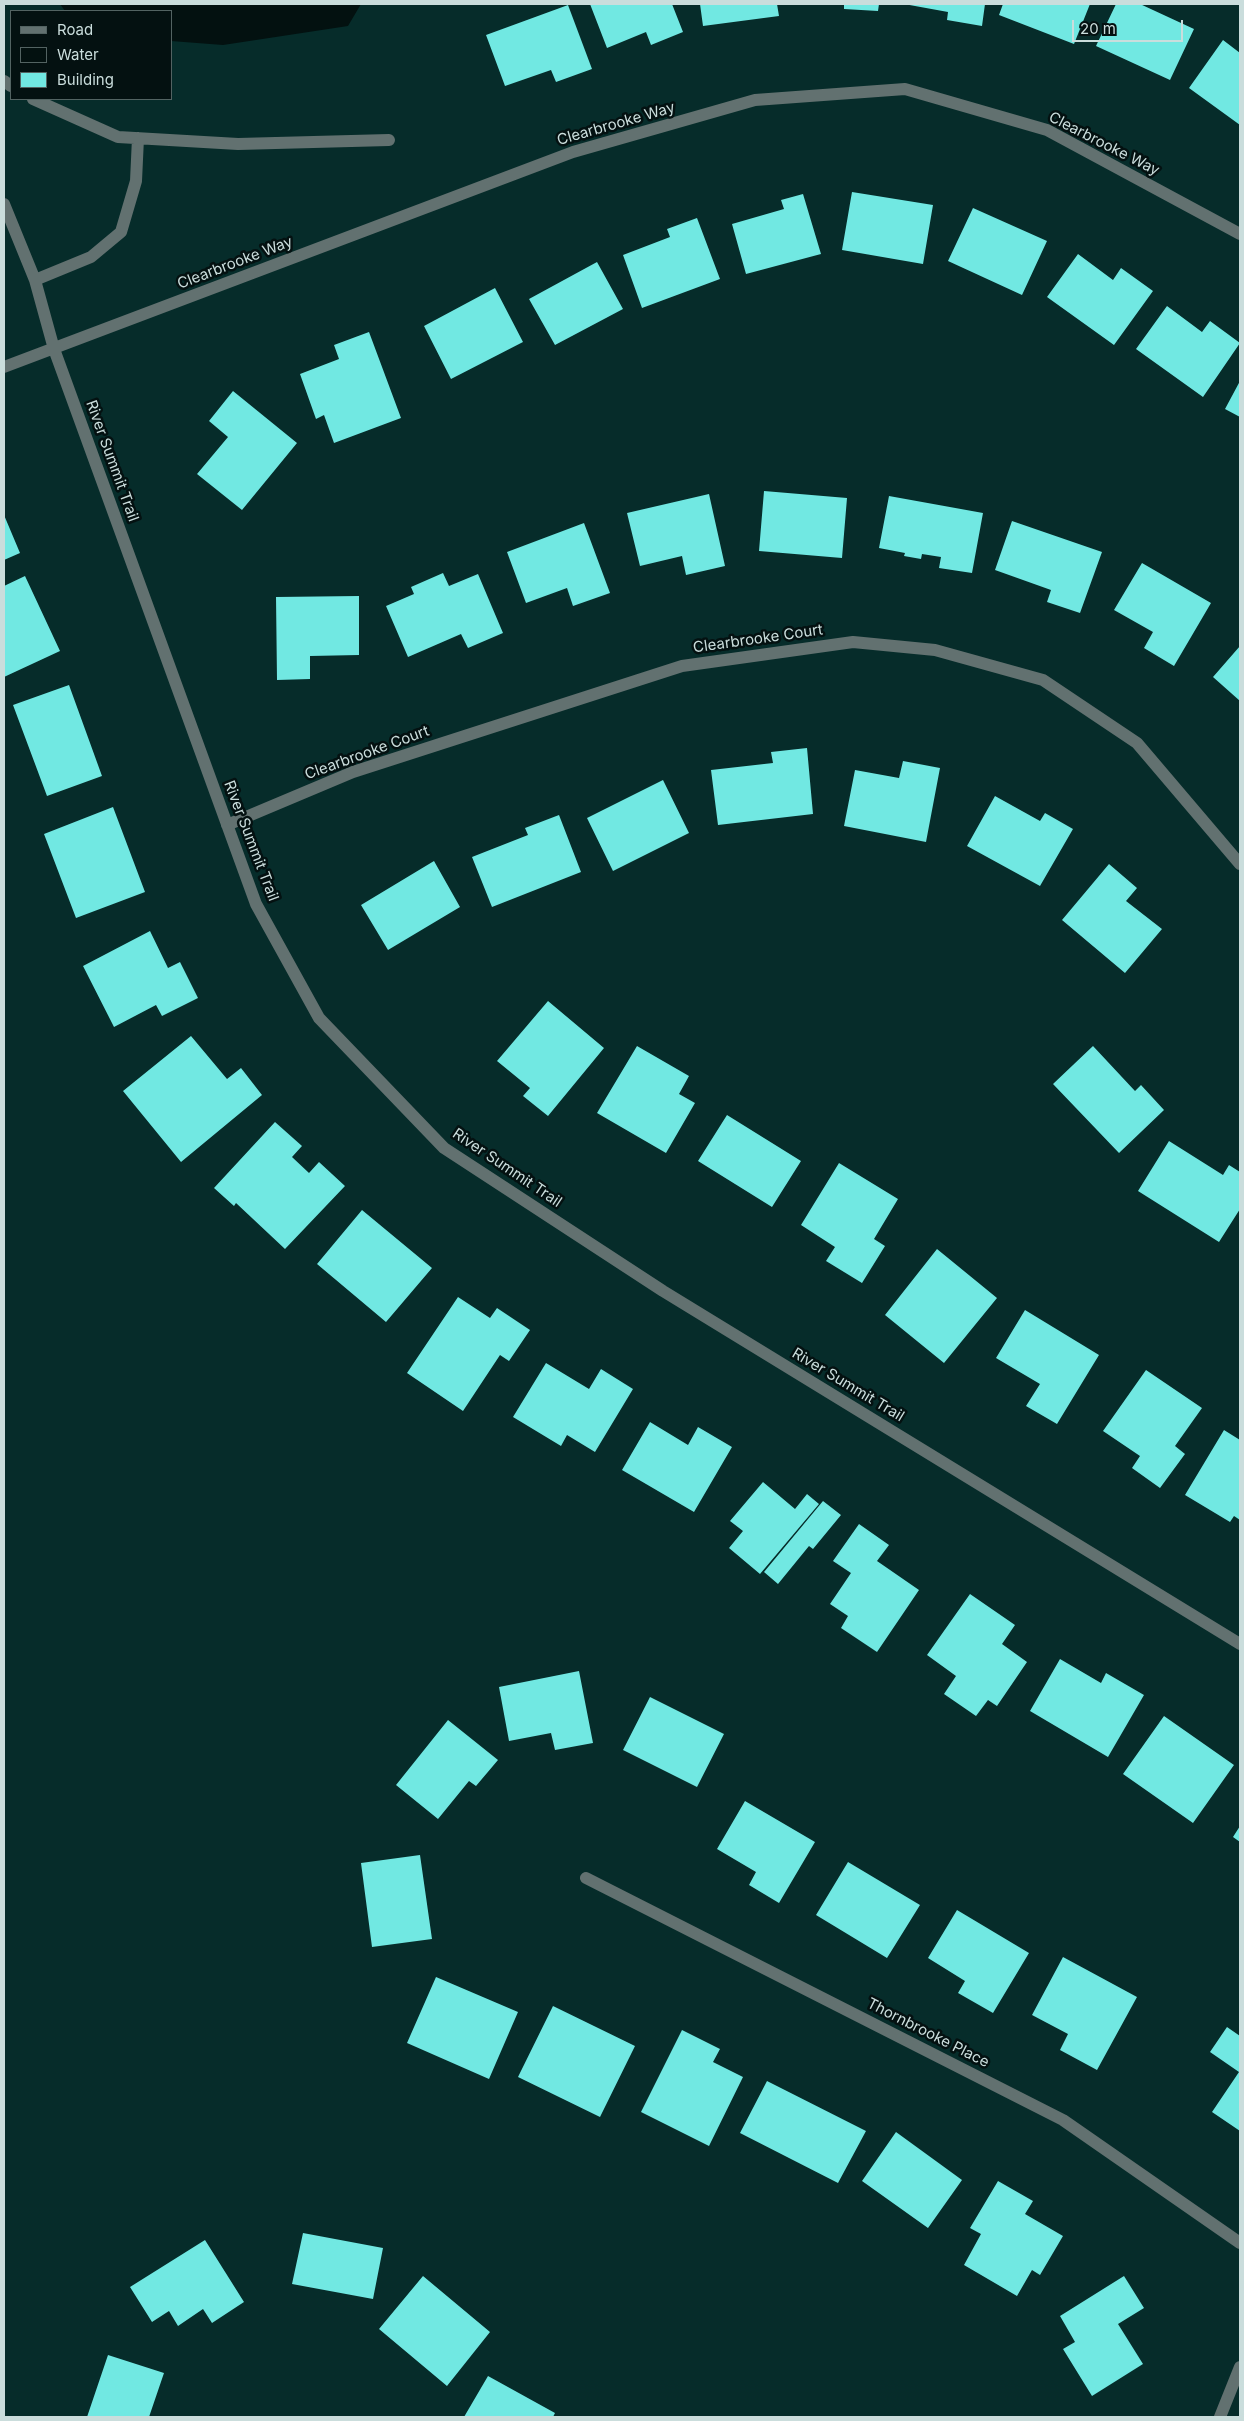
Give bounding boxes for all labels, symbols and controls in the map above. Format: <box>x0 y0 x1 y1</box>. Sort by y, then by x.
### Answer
legend <box>10 10 172 100</box>
scale bar <box>1074 10 1185 42</box>
text: 20 m <box>1080 19 1116 38</box>
text: Road <box>57 20 93 39</box>
text: Water <box>57 45 99 64</box>
text: Building <box>57 70 114 89</box>
street label: Clearbrooke Way <box>555 99 677 149</box>
street label: Clearbrooke Way <box>1046 108 1162 180</box>
street label: Clearbrooke Way <box>175 233 295 293</box>
street label: River Summit Trail <box>82 398 142 524</box>
street label: Clearbrooke Court <box>692 621 824 657</box>
street label: Clearbrooke Court <box>302 722 432 784</box>
street label: River Summit Trail <box>220 778 282 904</box>
street label: River Summit Trail <box>449 1125 565 1211</box>
street label: River Summit Trail <box>789 1344 907 1426</box>
street label: Thornbrooke Place <box>864 1994 992 2072</box>

